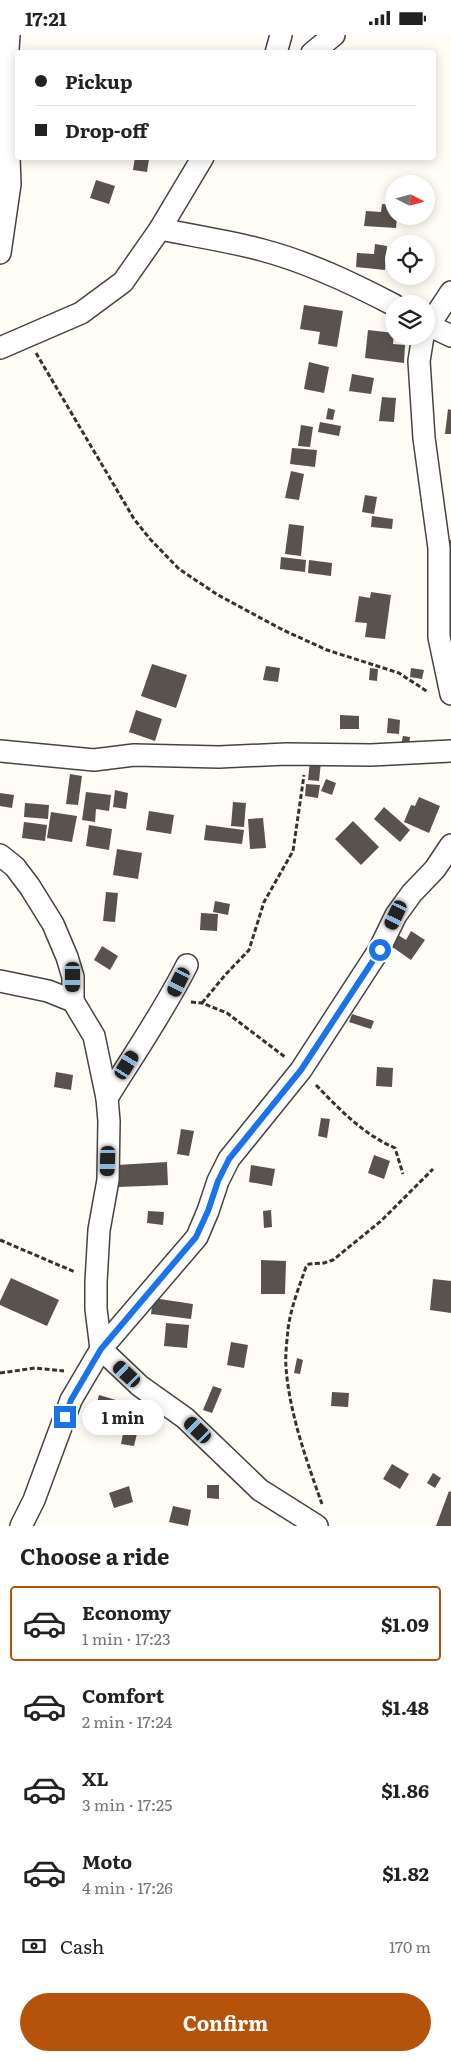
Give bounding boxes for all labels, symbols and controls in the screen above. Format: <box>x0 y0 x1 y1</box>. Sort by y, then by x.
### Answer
text: 17:21 <box>25 4 67 32</box>
text: Pickup <box>65 67 133 95</box>
text: Drop-off <box>65 116 148 144</box>
north arrow <box>385 175 435 225</box>
map controls <box>385 175 435 345</box>
button: locate <box>385 235 435 285</box>
button: layers <box>385 295 435 345</box>
car <box>382 898 409 932</box>
route start <box>369 939 391 961</box>
car <box>65 962 80 992</box>
car <box>165 965 192 999</box>
car <box>112 1048 141 1082</box>
car <box>99 1146 116 1176</box>
car <box>110 1358 143 1390</box>
callout: 1 min <box>82 1399 165 1435</box>
text: 1 min <box>102 1405 144 1429</box>
route end <box>54 1406 76 1428</box>
car <box>181 1414 214 1446</box>
text: Choose a ride <box>20 1539 169 1572</box>
text: Economy <box>82 1598 171 1626</box>
icon: car <box>22 1601 67 1646</box>
text: $1.09 <box>381 1610 429 1638</box>
text: 1 min · 17:23 <box>82 1626 171 1650</box>
text: Comfort <box>82 1681 164 1709</box>
icon: car <box>22 1684 67 1729</box>
text: $1.48 <box>381 1693 429 1721</box>
text: 2 min · 17:24 <box>82 1709 172 1733</box>
text: XL <box>82 1764 109 1792</box>
icon: car <box>22 1767 67 1812</box>
text: $1.86 <box>381 1776 429 1804</box>
text: 3 min · 17:25 <box>82 1792 172 1816</box>
text: Moto <box>82 1847 132 1875</box>
icon: car <box>22 1850 67 1895</box>
text: $1.82 <box>382 1859 429 1887</box>
text: 4 min · 17:26 <box>82 1875 173 1899</box>
icon: cash <box>20 1932 48 1960</box>
text: Cash <box>60 1932 104 1960</box>
text: 170 m <box>389 1934 431 1958</box>
button: Confirm <box>20 1993 431 2051</box>

